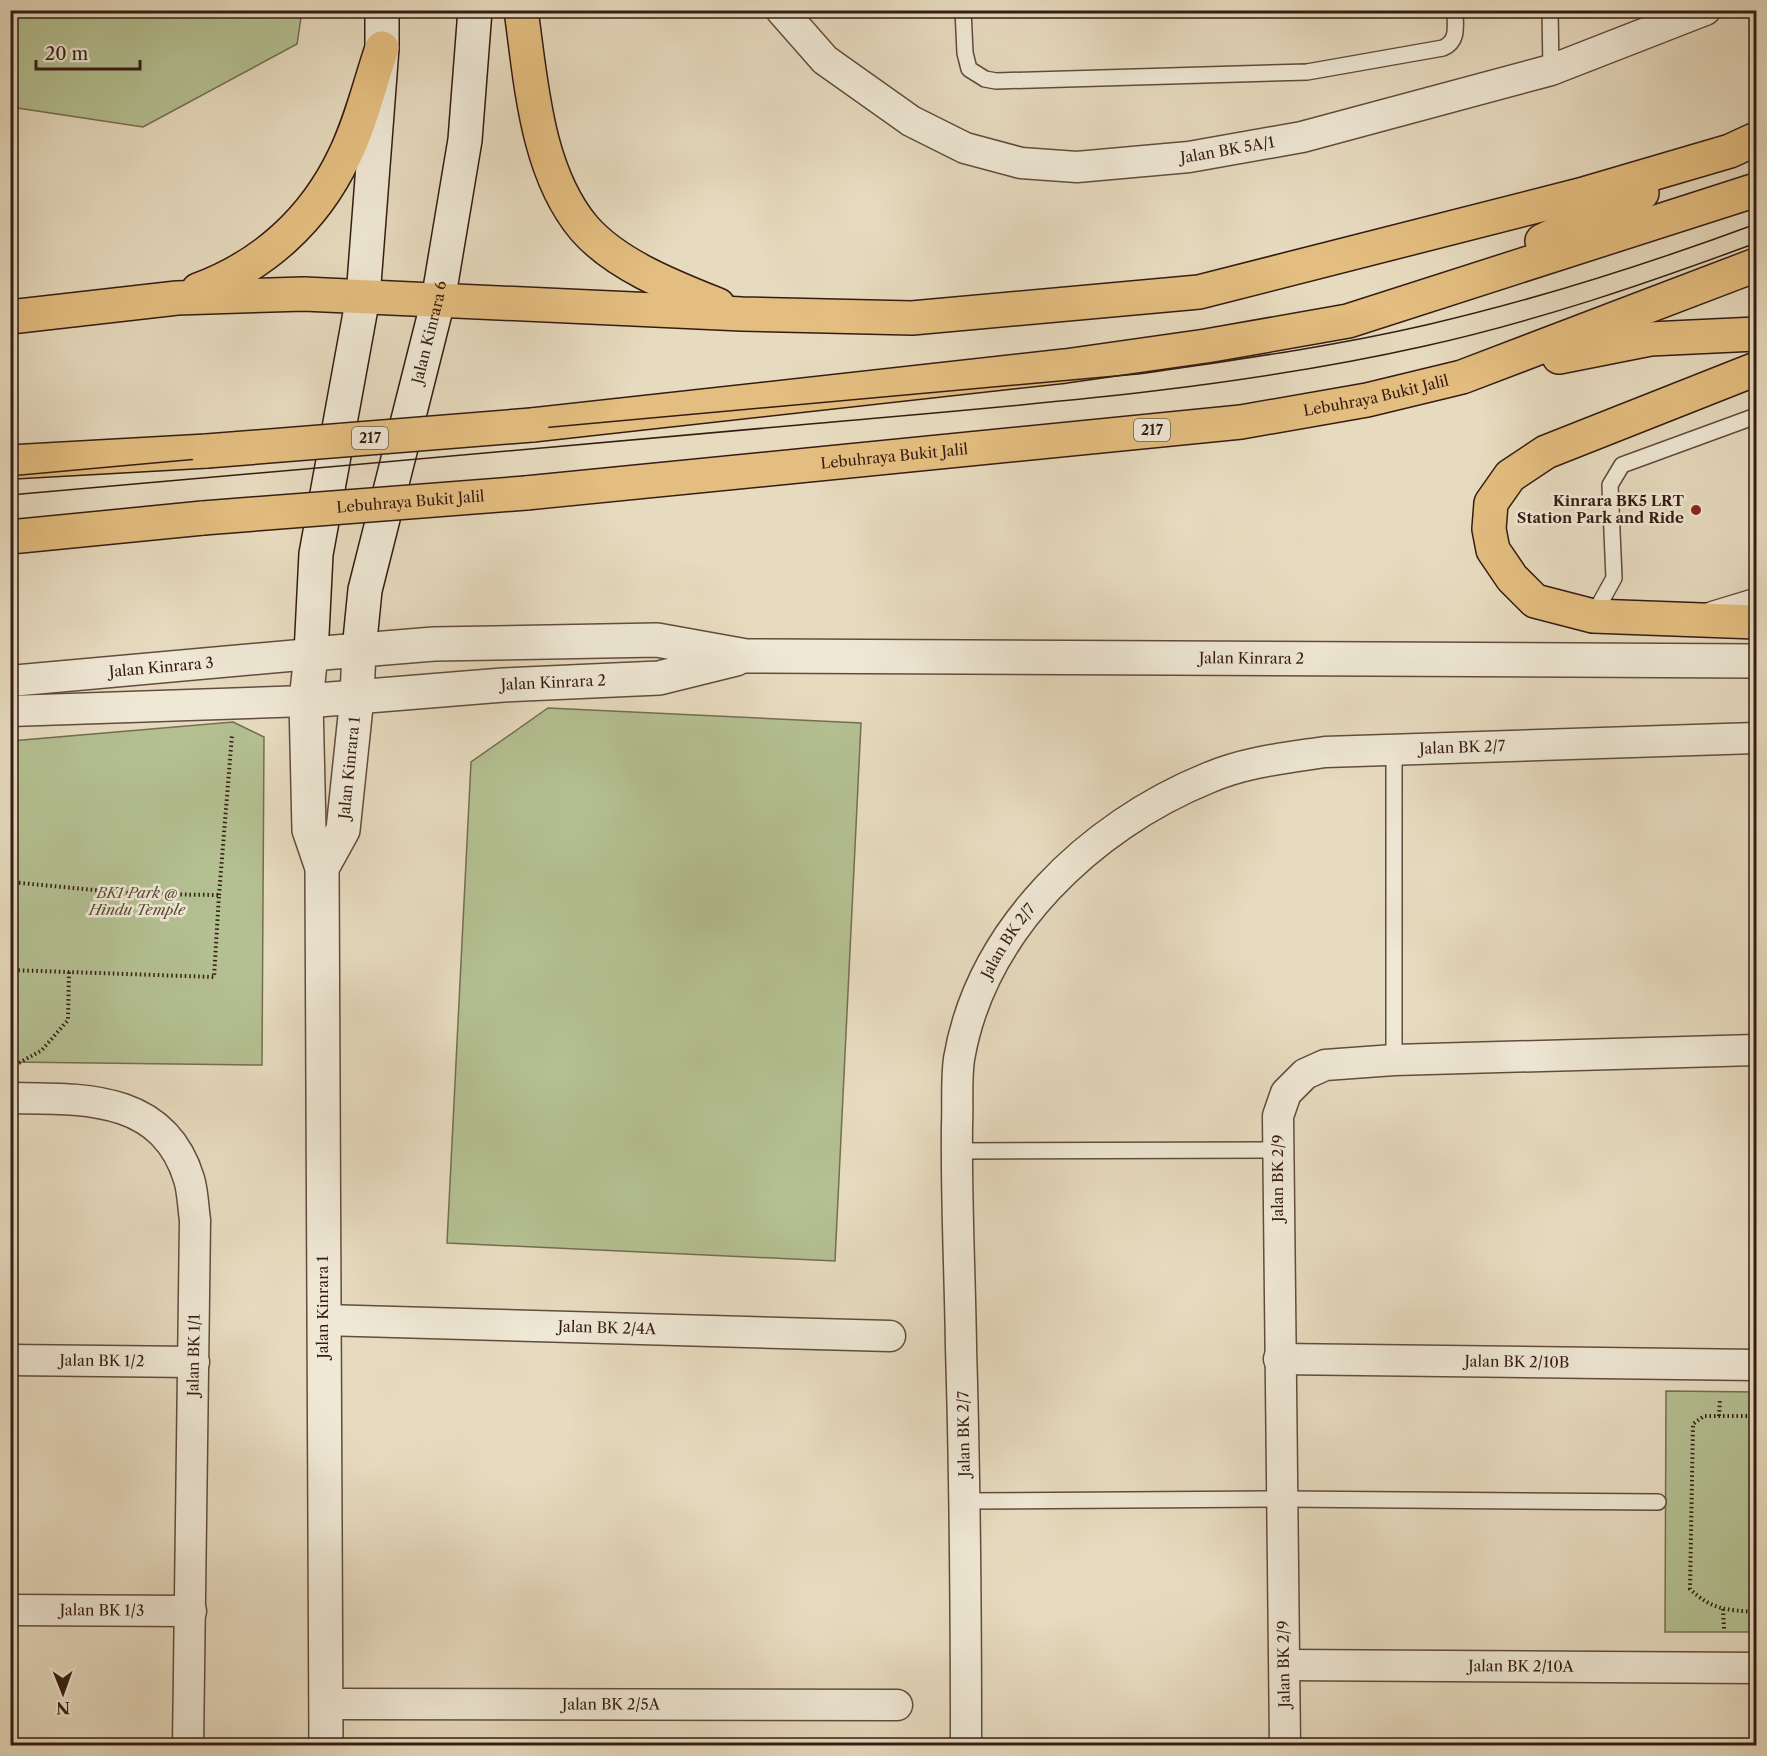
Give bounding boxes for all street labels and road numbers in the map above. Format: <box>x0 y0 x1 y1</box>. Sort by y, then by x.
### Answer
street label: Jalan BK 5A/1 <box>1177 132 1277 167</box>
street label: Jalan Kinrara 6 <box>407 279 450 388</box>
street label: Lebuhraya Bukit Jalil <box>1302 370 1451 420</box>
road number: 217 <box>1134 419 1170 441</box>
road number: 217 <box>352 427 388 449</box>
street label: Lebuhraya Bukit Jalil <box>819 439 969 473</box>
street label: Lebuhraya Bukit Jalil <box>336 486 486 517</box>
street label: Jalan Kinrara 2 <box>1197 648 1304 668</box>
street label: Jalan Kinrara 3 <box>106 653 214 681</box>
street label: Jalan Kinrara 2 <box>498 670 606 694</box>
street label: Jalan Kinrara 1 <box>334 715 364 822</box>
street label: Jalan BK 2/7 <box>1417 736 1506 758</box>
street label: Jalan BK 2/7 <box>976 899 1039 983</box>
street label: Jalan BK 2/9 <box>1268 1134 1287 1224</box>
street label: Jalan Kinrara 1 <box>313 1255 332 1360</box>
street label: Jalan BK 1/1 <box>183 1313 204 1398</box>
street label: Jalan BK 2/4A <box>556 1317 657 1338</box>
street label: Jalan BK 1/2 <box>57 1351 145 1370</box>
street label: Jalan BK 2/10B <box>1462 1351 1570 1372</box>
street label: Jalan BK 2/7 <box>953 1390 974 1479</box>
street label: Jalan BK 1/3 <box>58 1600 144 1620</box>
street label: Jalan BK 2/9 <box>1273 1620 1294 1710</box>
street label: Jalan BK 2/10A <box>1466 1656 1575 1676</box>
street label: Jalan BK 2/5A <box>560 1694 661 1714</box>

